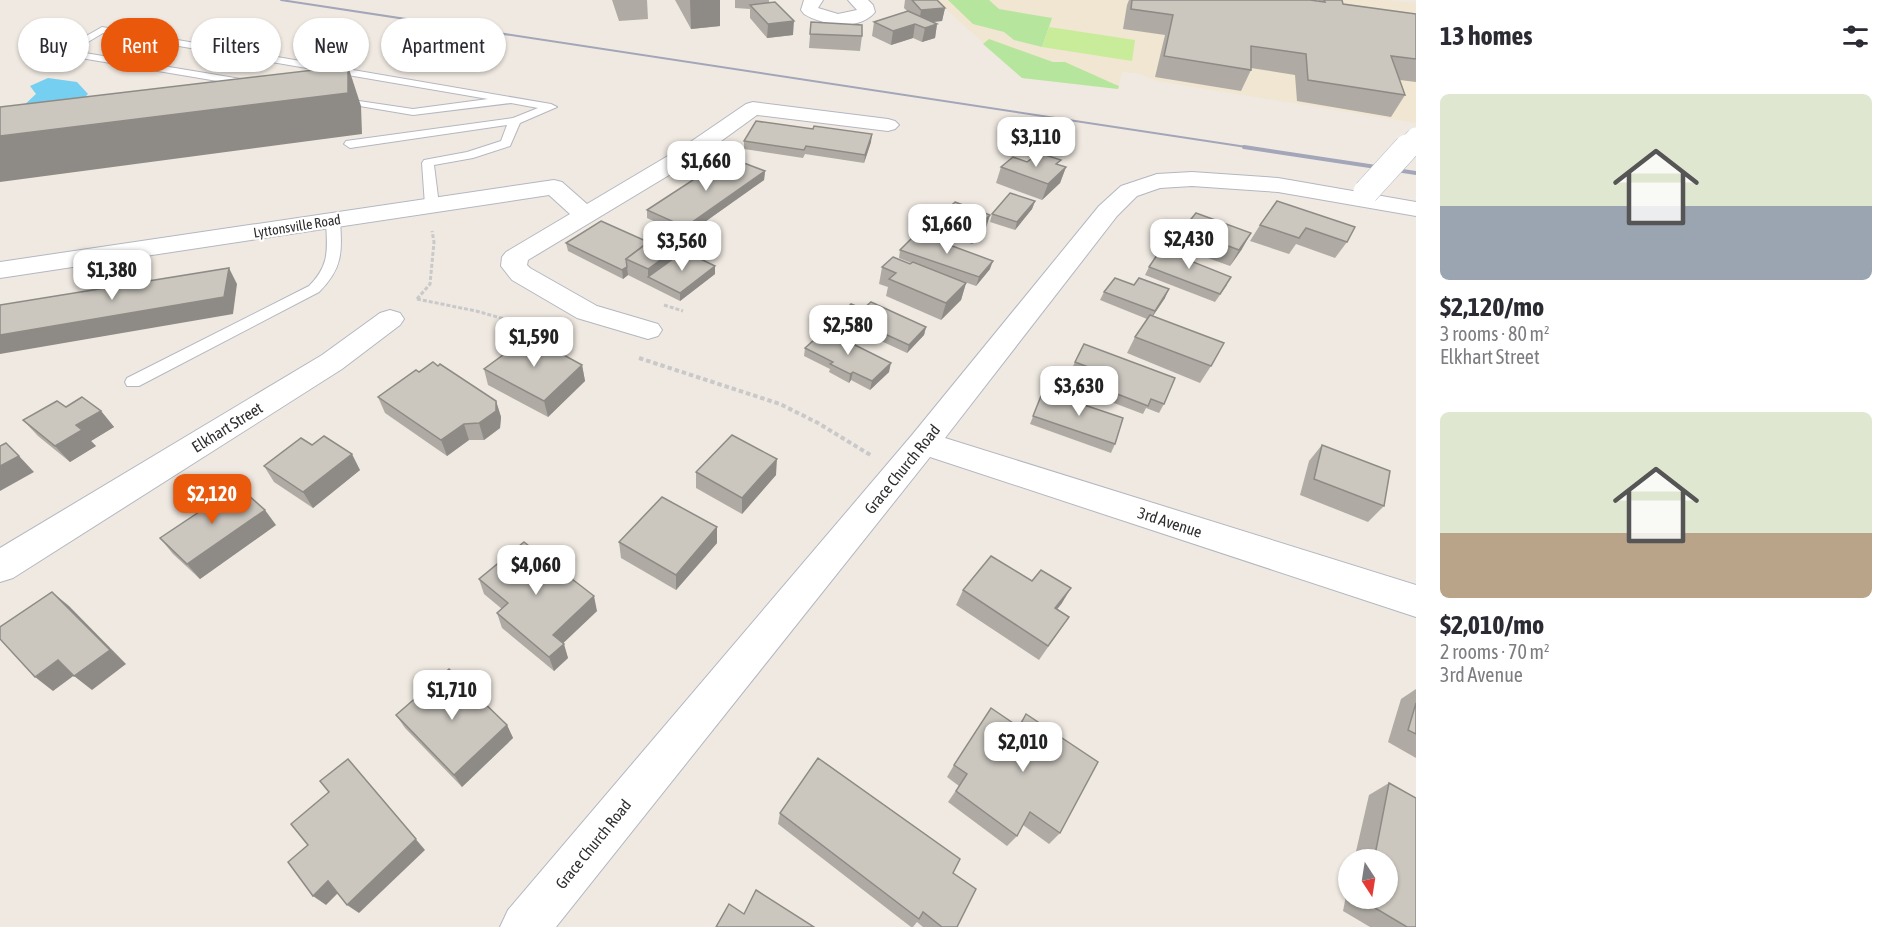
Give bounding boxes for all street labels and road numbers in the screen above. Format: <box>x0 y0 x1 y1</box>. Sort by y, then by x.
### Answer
street label: Lyttonsville Road <box>252 211 342 241</box>
street label: Elkhart Street <box>188 398 266 456</box>
street label: Grace Church Road <box>861 421 943 517</box>
street label: 3rd Avenue <box>1136 503 1204 541</box>
street label: Grace Church Road <box>552 796 634 892</box>

